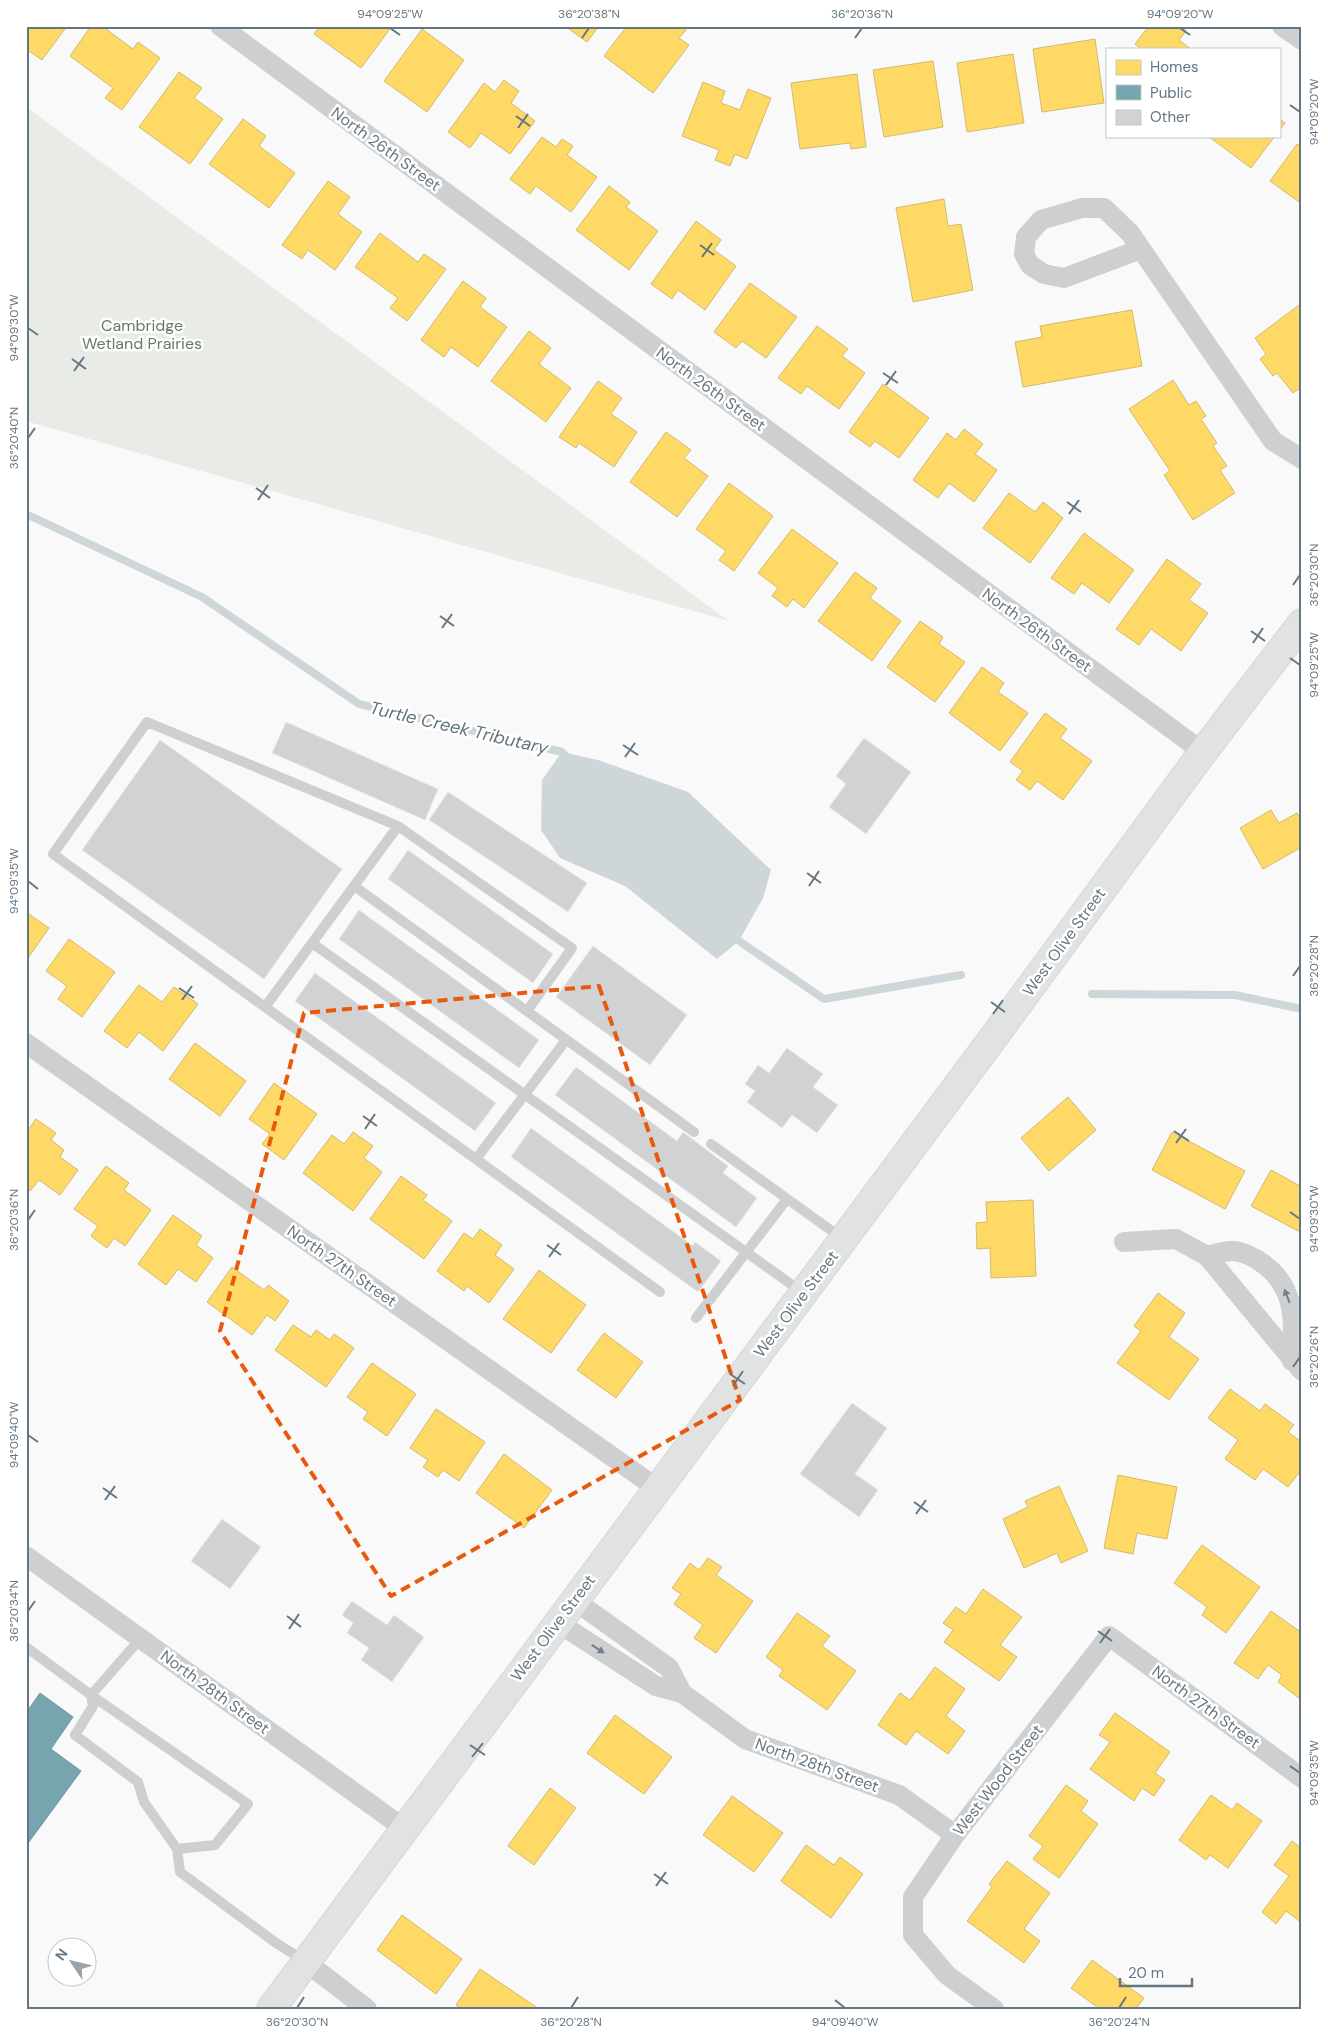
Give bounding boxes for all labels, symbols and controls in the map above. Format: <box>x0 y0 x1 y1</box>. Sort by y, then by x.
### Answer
text: 94°09'25"W <box>357 6 423 22</box>
text: 36°20'38"N <box>558 6 620 22</box>
text: 36°20'36"N <box>831 6 893 22</box>
text: 94°09'20"W <box>1147 6 1214 22</box>
legend <box>1106 48 1280 138</box>
text: Homes <box>1150 57 1199 77</box>
text: 94°09'20"W <box>1306 78 1322 145</box>
text: Public <box>1150 83 1192 103</box>
street label: North 26th Street <box>327 102 445 196</box>
text: Other <box>1150 107 1191 127</box>
text: 94°09'30"W <box>6 294 22 362</box>
park label: Cambridge Wetland Prairies <box>82 315 202 354</box>
street label: North 26th Street <box>652 342 770 436</box>
text: 36°20'40"N <box>6 407 22 469</box>
text: 36°20'30"N <box>1306 544 1322 606</box>
street label: North 26th Street <box>978 583 1096 677</box>
text: 94°09'25"W <box>1306 632 1322 698</box>
water label: Turtle Creek Tributary <box>367 696 551 760</box>
text: 94°09'35"W <box>6 848 22 914</box>
street label: West Olive Street <box>1018 884 1110 1000</box>
text: 36°20'28"N <box>1306 935 1322 997</box>
text: 94°09'30"W <box>1306 1185 1322 1253</box>
text: 36°20'36"N <box>6 1189 22 1251</box>
street label: North 27th Street <box>283 1220 401 1312</box>
street label: West Olive Street <box>749 1246 843 1362</box>
one-way arrow <box>1283 1288 1291 1303</box>
text: 36°20'26"N <box>1306 1326 1322 1388</box>
text: 94°09'40"W <box>6 1401 22 1468</box>
street label: West Olive Street <box>506 1570 600 1686</box>
text: 36°20'34"N <box>6 1580 22 1642</box>
street label: North 28th Street <box>156 1645 274 1739</box>
one-way arrow <box>591 1645 605 1654</box>
street label: North 27th Street <box>1148 1661 1264 1753</box>
street label: West Wood Street <box>948 1720 1048 1840</box>
street label: North 28th Street <box>752 1733 882 1797</box>
text: 94°09'35"W <box>1306 1740 1322 1806</box>
north arrow <box>48 1938 98 1988</box>
text: N <box>51 1945 72 1964</box>
scale bar <box>1120 1955 1193 1987</box>
text: 20 m <box>1128 1963 1164 1983</box>
text: 36°20'30"N <box>266 2014 328 2030</box>
text: 36°20'28"N <box>540 2014 602 2030</box>
text: 94°09'40"W <box>812 2014 879 2030</box>
text: 36°20'24"N <box>1088 2014 1150 2030</box>

